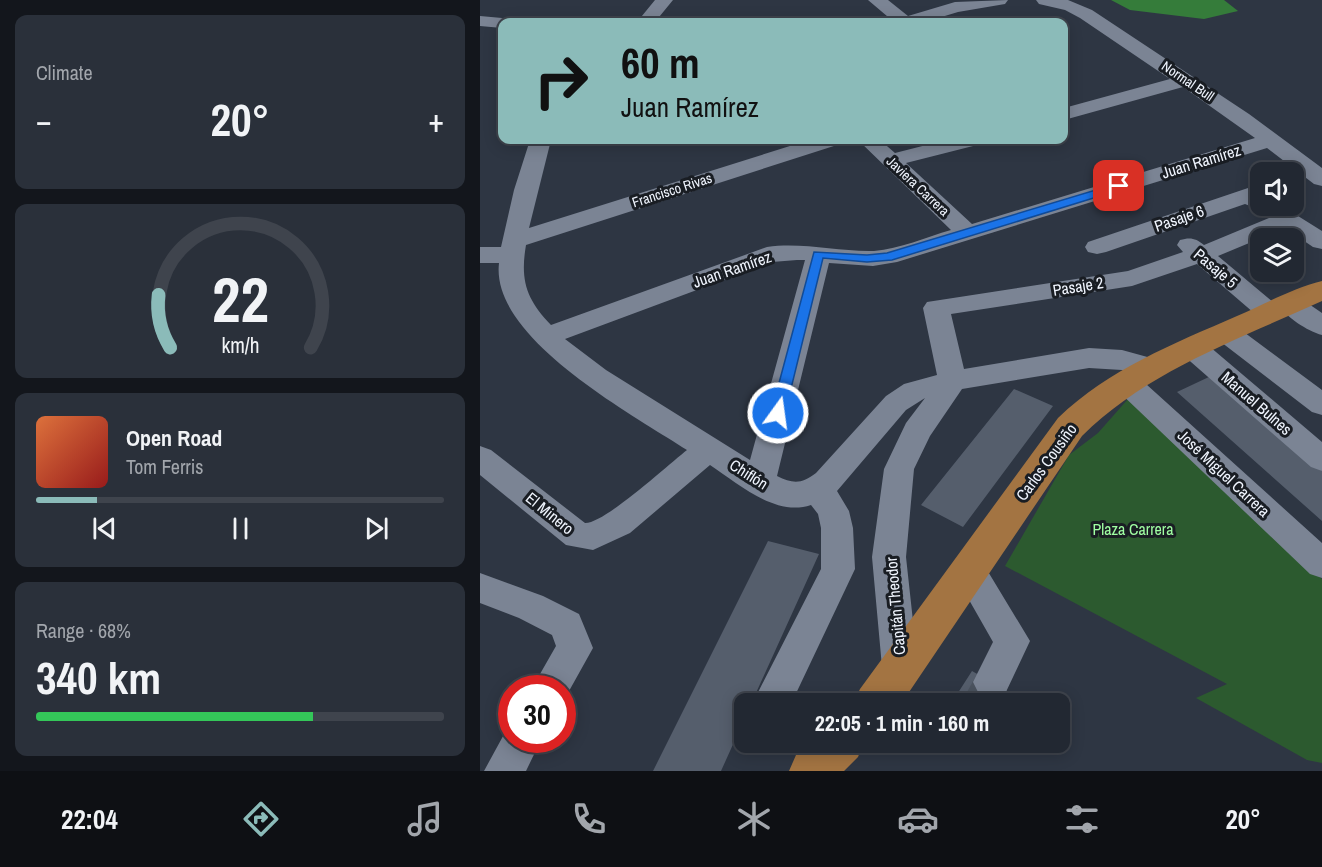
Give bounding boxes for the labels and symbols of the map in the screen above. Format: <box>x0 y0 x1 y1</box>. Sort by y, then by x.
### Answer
street label: Normal Bull <box>1158 57 1218 105</box>
street label: Juan Ramírez <box>1159 138 1244 183</box>
street label: Javiera Carrera <box>883 152 954 220</box>
pin <box>1093 160 1144 211</box>
street label: Francisco Rivas <box>630 169 714 211</box>
street label: Pasaje 6 <box>1151 199 1207 237</box>
street label: Pasaje 5 <box>1189 243 1243 293</box>
street label: Juan Ramírez <box>690 245 775 293</box>
street label: Pasaje 2 <box>1051 271 1105 301</box>
street label: Manuel Bulnes <box>1217 366 1297 440</box>
position arrow <box>746 381 810 445</box>
street label: Carlos Cousiño <box>1011 419 1081 505</box>
street label: José Miguel Carrera <box>1173 424 1275 522</box>
street label: Chiflón <box>726 454 772 494</box>
street label: El Minero <box>521 487 579 539</box>
park label: Plaza Carrera <box>1093 518 1174 540</box>
street label: Capitán Theodor <box>880 555 910 656</box>
speed limit sign: 30 <box>498 675 576 753</box>

